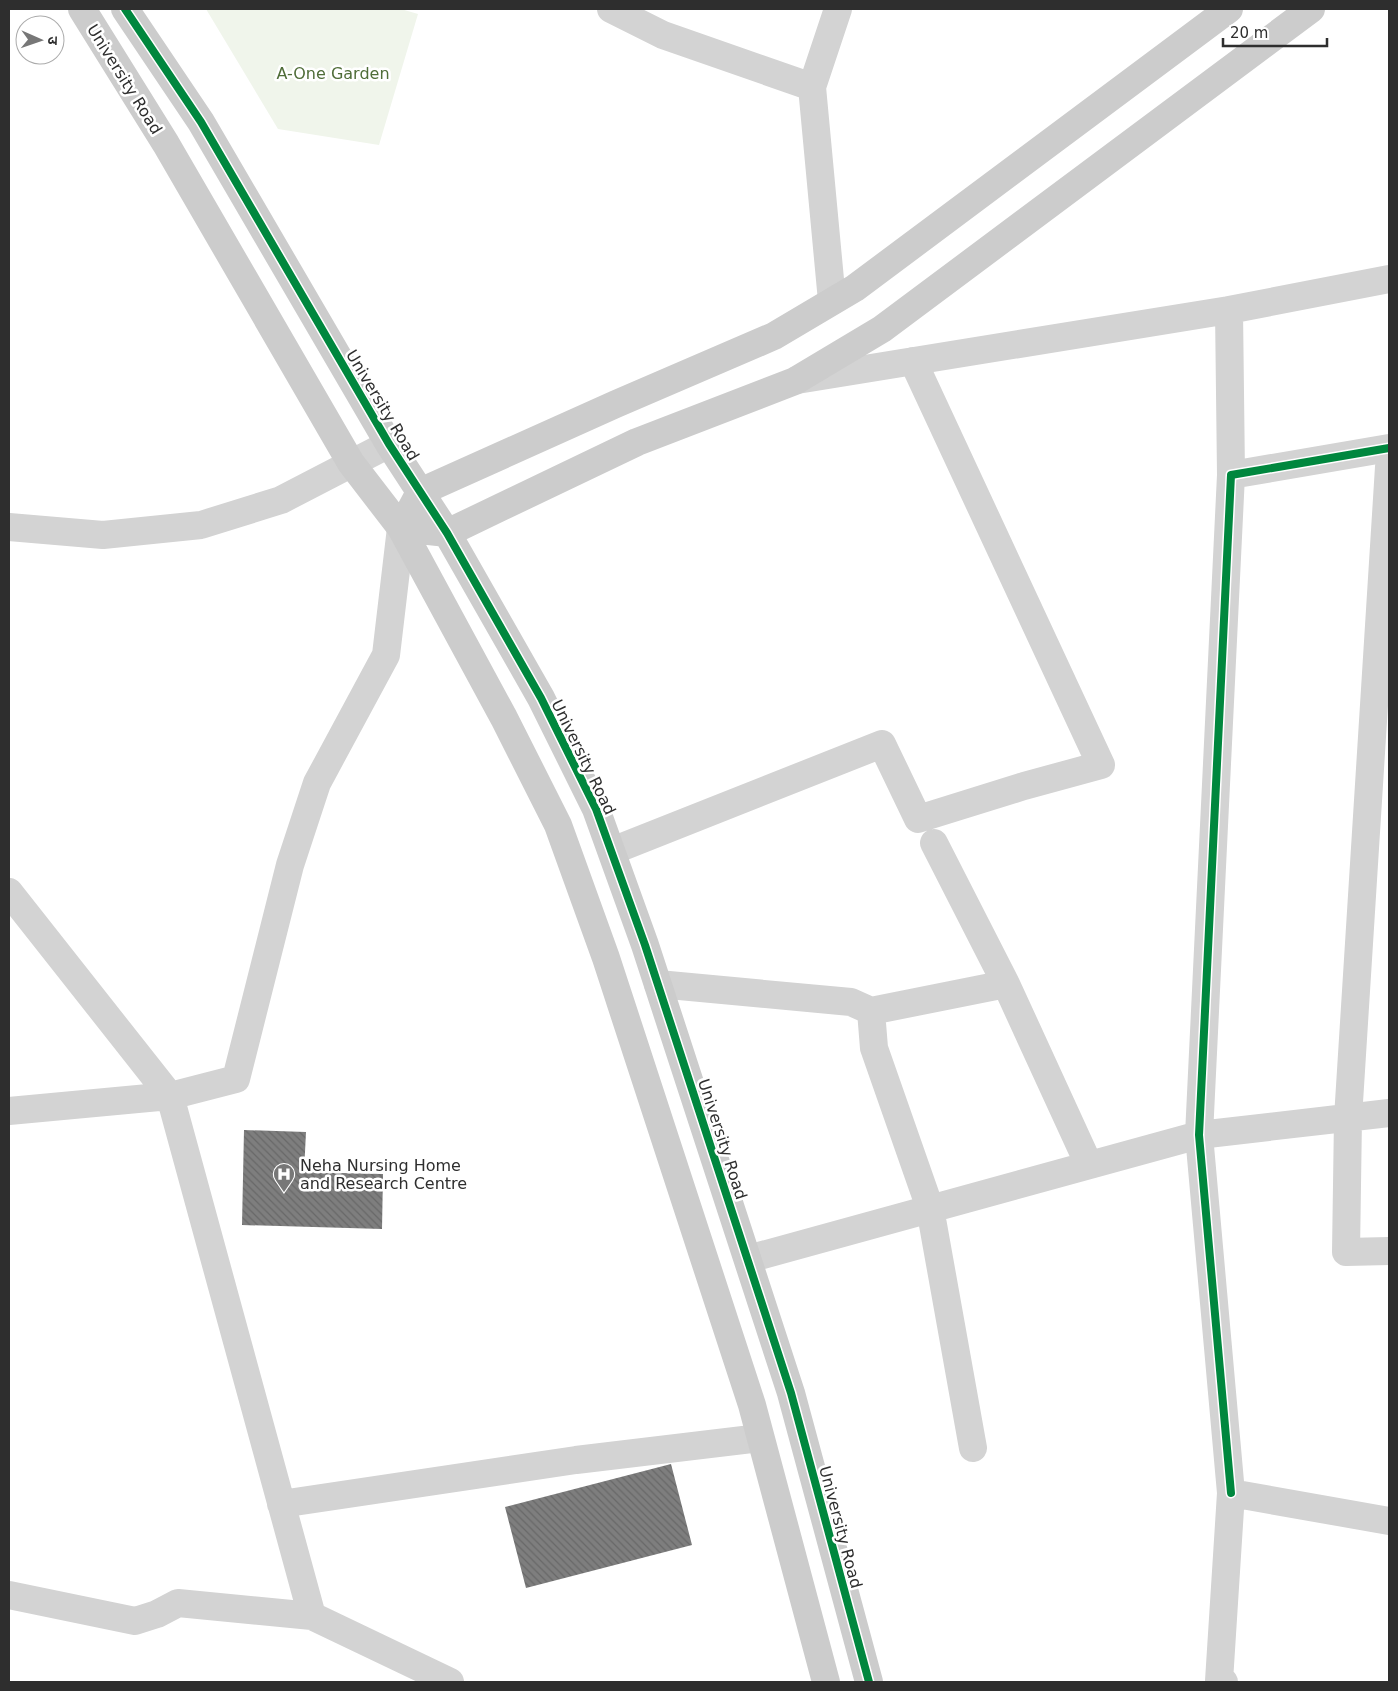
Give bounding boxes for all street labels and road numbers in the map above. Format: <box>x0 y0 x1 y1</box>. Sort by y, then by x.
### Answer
street label: University Road <box>83 21 166 138</box>
street label: University Road <box>342 346 423 464</box>
street label: University Road <box>547 696 620 818</box>
street label: University Road <box>694 1076 751 1202</box>
street label: University Road <box>815 1464 866 1590</box>

